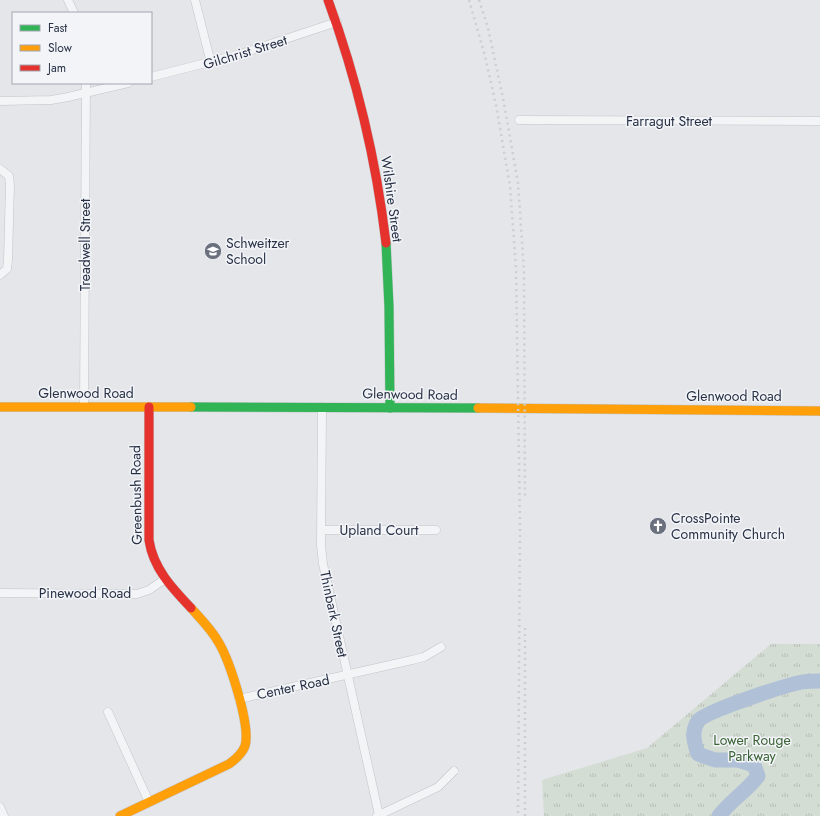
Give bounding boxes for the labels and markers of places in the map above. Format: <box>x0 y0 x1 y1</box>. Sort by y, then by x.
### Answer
place label: Schweitzer School <box>226 233 290 269</box>
school or university icon: Schweitzer School <box>203 241 223 261</box>
place label: CrossPointe Community Church <box>671 508 785 544</box>
church icon: CrossPointe Community Church <box>648 516 668 536</box>

